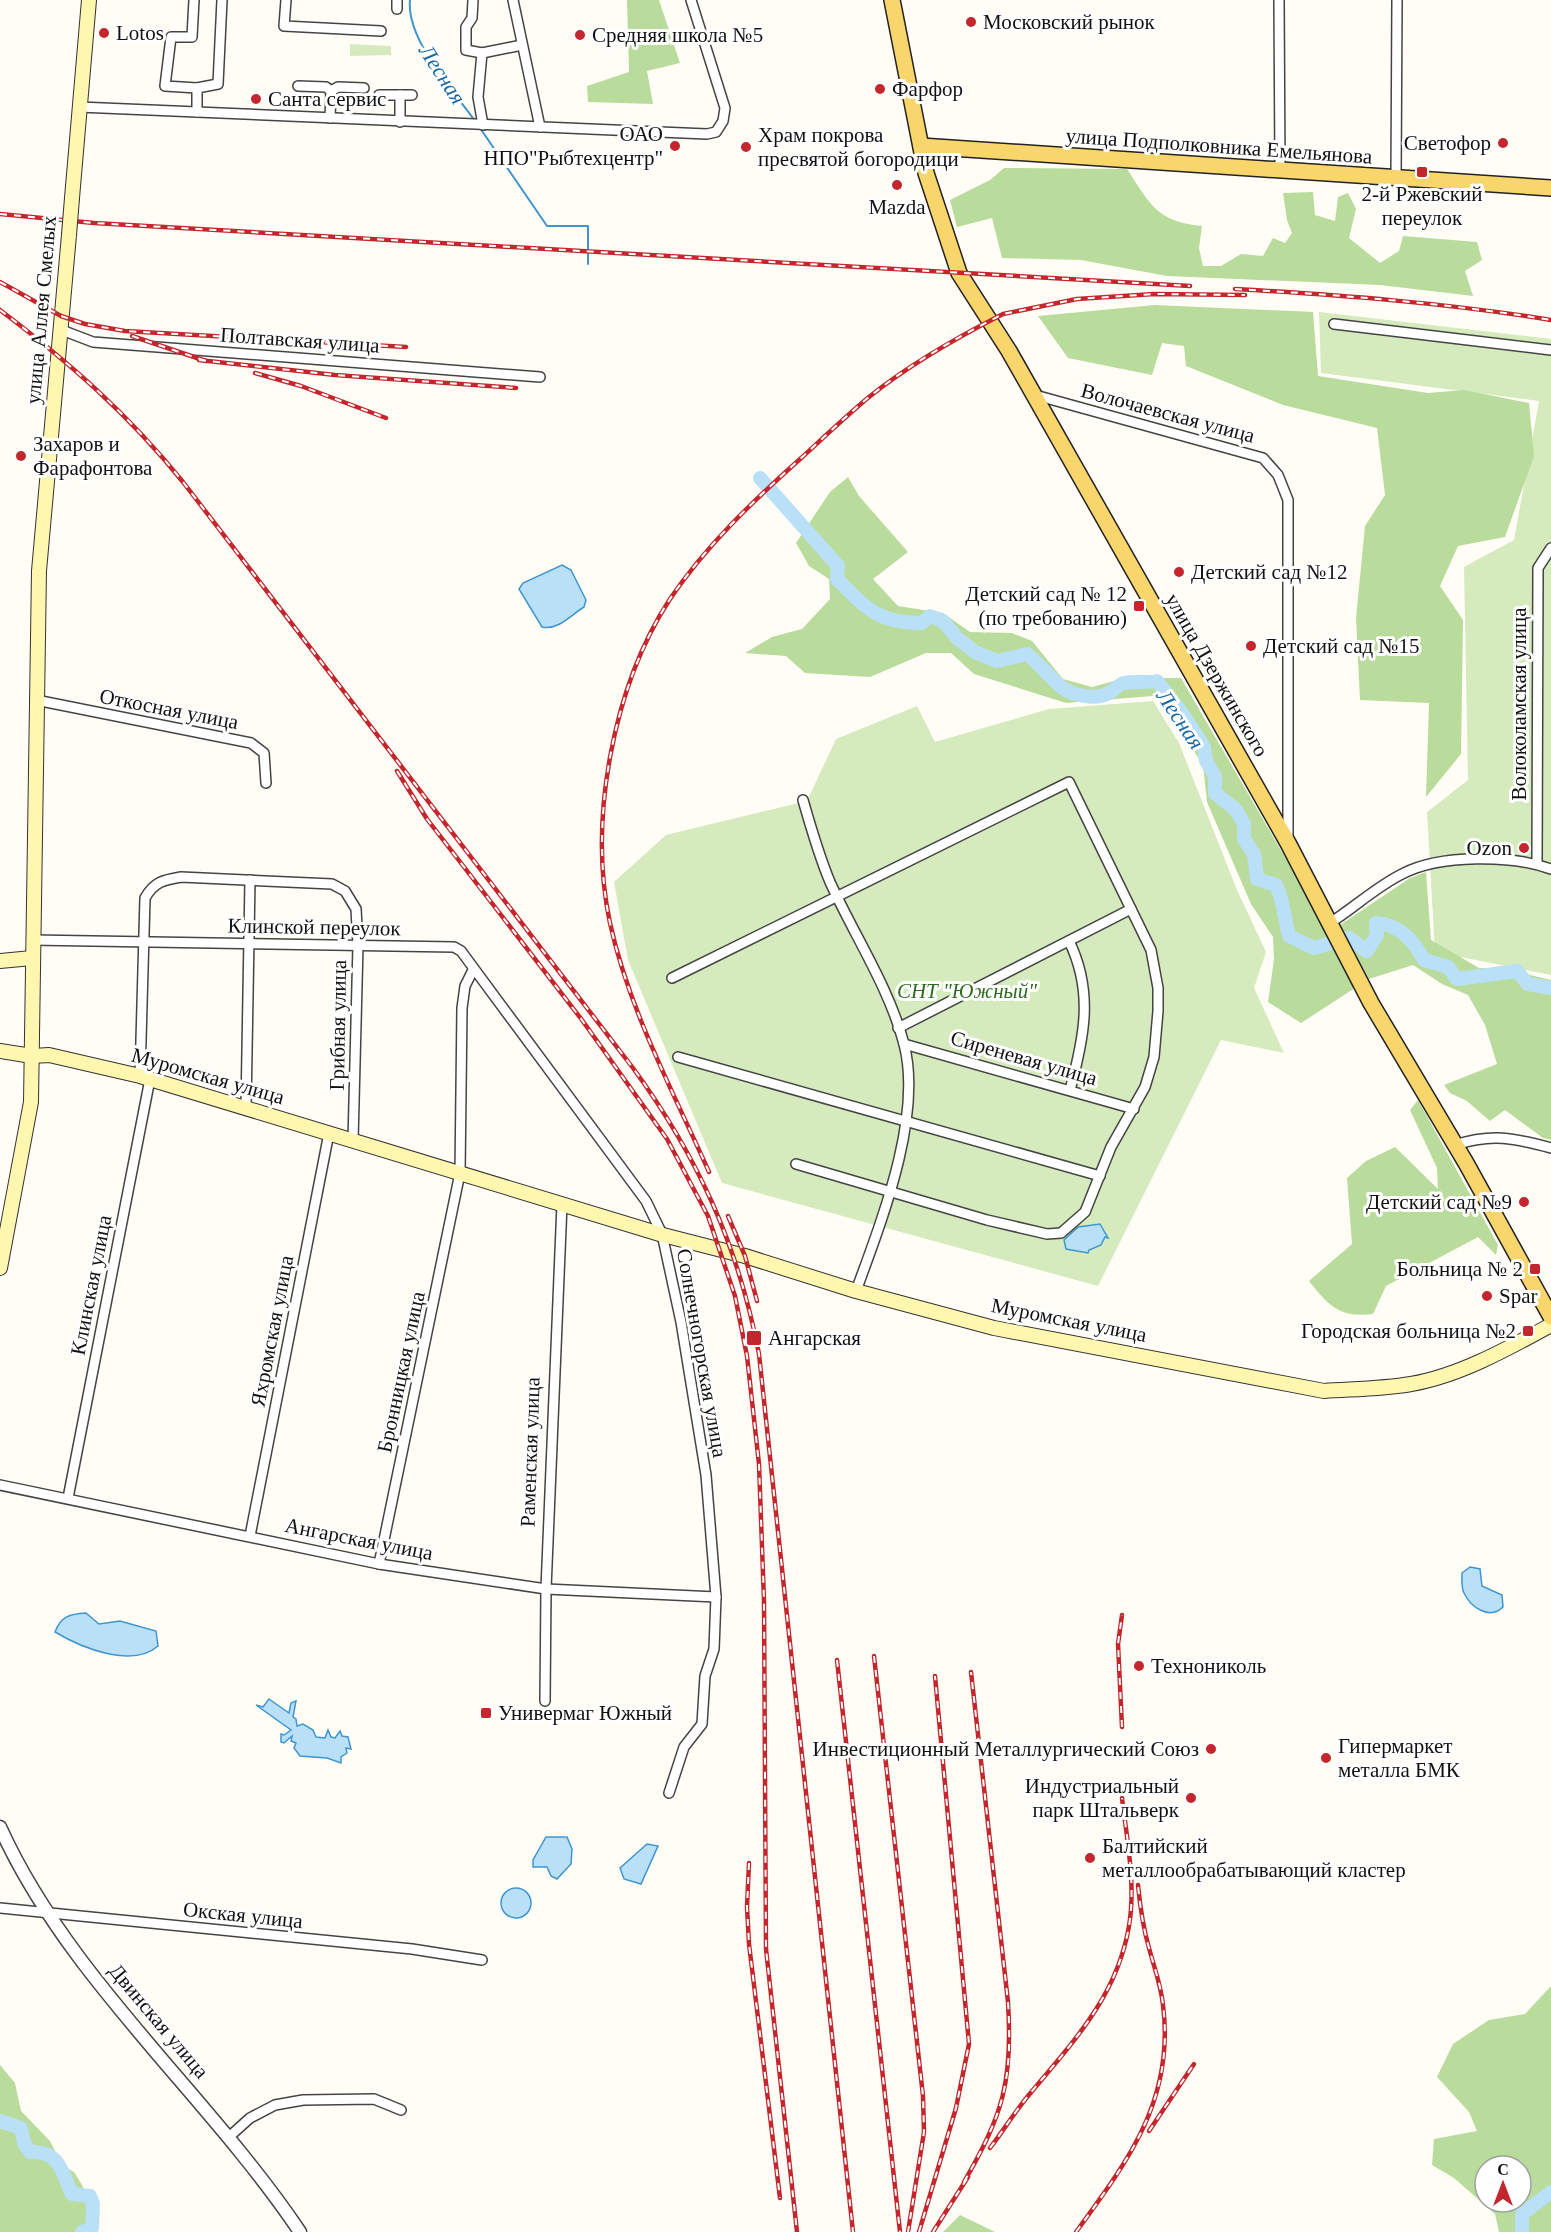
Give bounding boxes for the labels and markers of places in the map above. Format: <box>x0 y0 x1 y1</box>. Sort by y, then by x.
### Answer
place label: Московский рынок <box>983 10 1156 34</box>
marker: Московский рынок <box>964 15 978 29</box>
place label: Lotos <box>116 21 164 45</box>
place label: Средняя школа №5 <box>592 23 763 47</box>
marker: Lotos <box>97 26 111 40</box>
marker: Средняя школа №5 <box>573 28 587 42</box>
place label: Фарфор <box>892 77 963 101</box>
marker: Фарфор <box>873 82 887 96</box>
place label: Санта сервис <box>268 87 386 111</box>
marker: Санта сервис <box>249 92 263 106</box>
place label: ОАО НПО"Рыбтехцентр" <box>483 122 663 170</box>
place label: Храм покрова пресвятой богородици <box>758 123 959 171</box>
place label: Светофор <box>1404 131 1491 155</box>
marker: Светофор <box>1496 136 1510 150</box>
marker: ОАО НПО"Рыбтехцентр" <box>668 139 682 153</box>
marker: Храм покрова пресвятой богородици <box>739 140 753 154</box>
marker: 2-й Ржевский переулок <box>1415 165 1429 179</box>
marker: Mazda <box>890 178 904 192</box>
place label: 2-й Ржевский переулок <box>1361 182 1483 230</box>
place label: Mazda <box>868 195 926 219</box>
place label: Захаров и Фарафонтова <box>33 432 153 480</box>
marker: Захаров и Фарафонтова <box>14 449 28 463</box>
place label: Детский сад №12 <box>1191 560 1347 584</box>
marker: Детский сад №12 <box>1172 565 1186 579</box>
place label: Детский сад № 12 (по требованию) <box>965 582 1127 630</box>
marker: Детский сад № 12 (по требованию) <box>1132 599 1146 613</box>
place label: Детский сад №15 <box>1263 634 1419 658</box>
marker: Детский сад №15 <box>1244 639 1258 653</box>
place label: Ozon <box>1467 836 1512 860</box>
marker: Ozon <box>1517 841 1531 855</box>
place label: Детский сад №9 <box>1366 1190 1512 1214</box>
marker: Детский сад №9 <box>1517 1195 1531 1209</box>
place label: Больница № 2 <box>1397 1257 1523 1281</box>
marker: Больница № 2 <box>1528 1262 1542 1276</box>
place label: Spar <box>1499 1284 1538 1308</box>
marker: Spar <box>1480 1289 1494 1303</box>
place label: Городская больница №2 <box>1301 1319 1516 1343</box>
marker: Городская больница №2 <box>1521 1324 1535 1338</box>
place label: Ангарская <box>768 1326 861 1350</box>
marker: Ангарская <box>745 1329 763 1347</box>
place label: Технониколь <box>1151 1654 1266 1678</box>
marker: Технониколь <box>1132 1659 1146 1673</box>
place label: Универмаг Южный <box>498 1701 672 1725</box>
marker: Универмаг Южный <box>479 1706 493 1720</box>
place label: Гипермаркет металла БМК <box>1338 1734 1461 1782</box>
place label: Инвестиционный Металлургический Союз <box>813 1737 1199 1761</box>
marker: Инвестиционный Металлургический Союз <box>1204 1742 1218 1756</box>
marker: Гипермаркет металла БМК <box>1319 1751 1333 1765</box>
place label: Индустриальный парк Штальверк <box>1025 1774 1180 1822</box>
marker: Индустриальный парк Штальверк <box>1184 1791 1198 1805</box>
place label: Балтийский металлообрабатывающий кластер <box>1102 1834 1406 1882</box>
marker: Балтийский металлообрабатывающий кластер <box>1083 1851 1097 1865</box>

